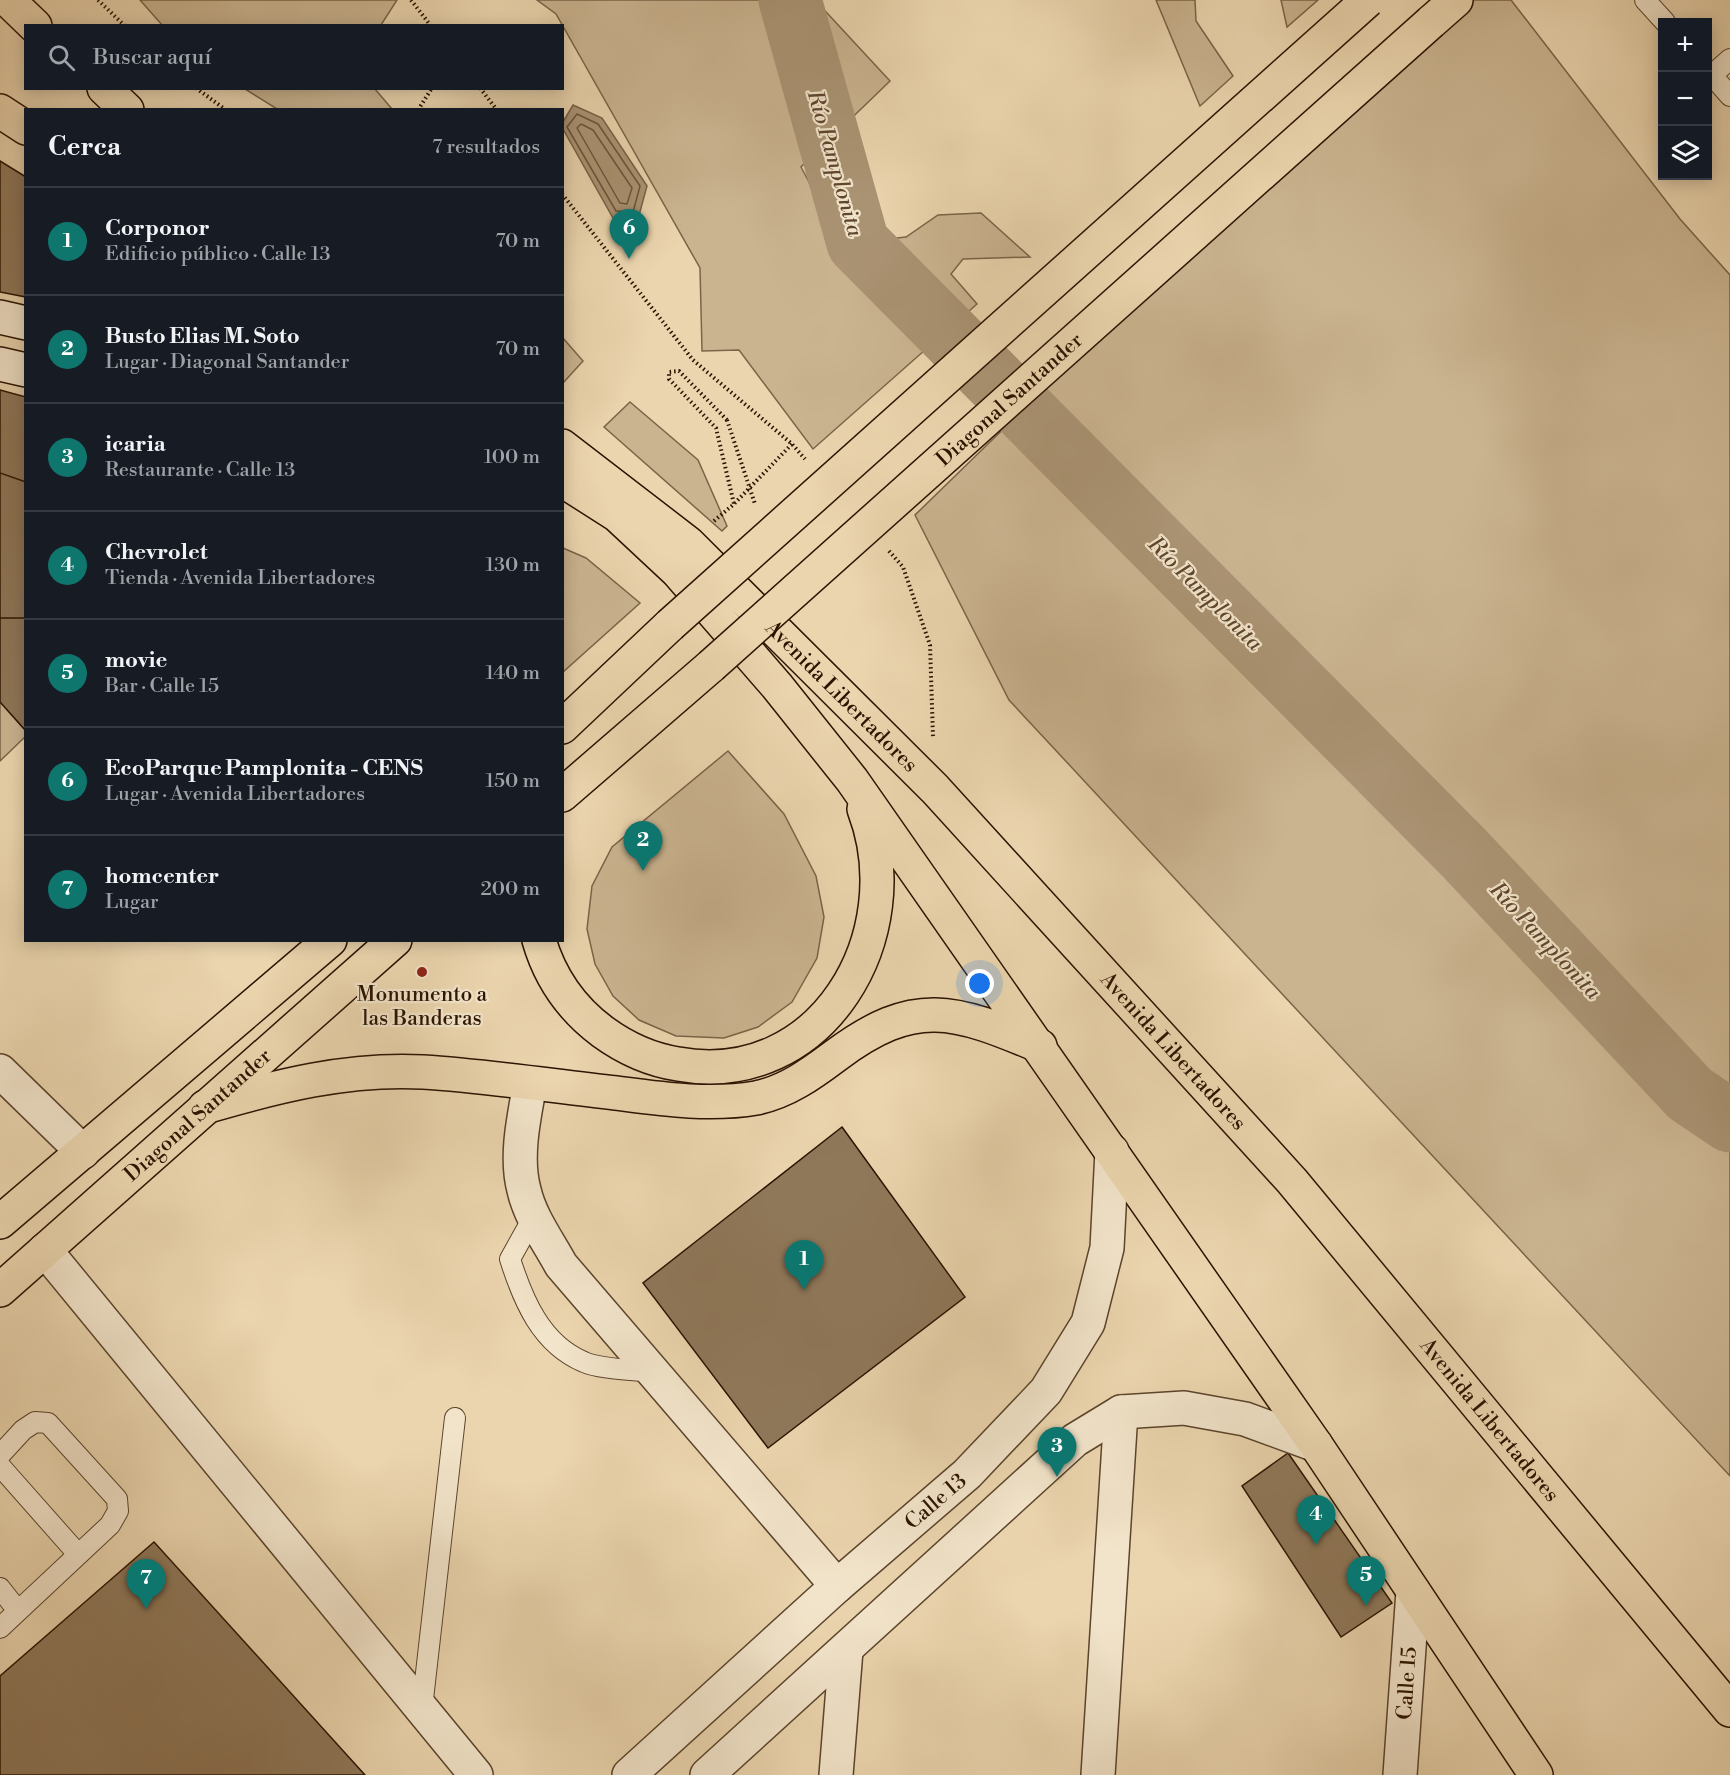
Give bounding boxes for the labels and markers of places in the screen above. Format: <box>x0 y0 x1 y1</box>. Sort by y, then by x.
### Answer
pin: 6 <box>610 210 648 259</box>
pin: 2 <box>624 822 662 871</box>
marker: Monumento a las Banderas <box>415 965 429 979</box>
place label: Monumento a las Banderas <box>357 982 488 1032</box>
pin: 1 <box>784 1240 824 1290</box>
pin: 3 <box>1038 1428 1076 1477</box>
pin: 4 <box>1296 1496 1336 1545</box>
pin: 5 <box>1346 1556 1386 1606</box>
pin: 7 <box>126 1560 166 1609</box>

